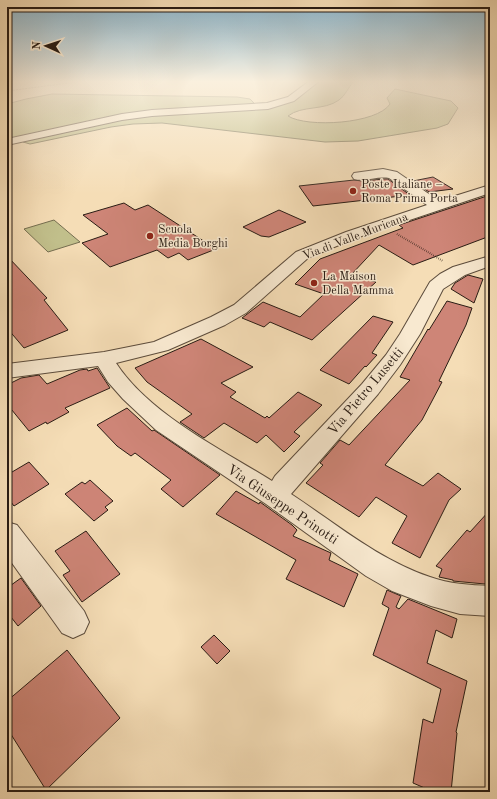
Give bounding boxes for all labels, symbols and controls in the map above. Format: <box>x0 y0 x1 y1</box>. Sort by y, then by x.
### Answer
north arrow <box>26 26 66 66</box>
text: N <box>32 40 43 50</box>
place label: Poste Italiane – Roma Prima Porta <box>361 179 458 205</box>
marker: Poste Italiane – Roma Prima Porta <box>348 186 358 196</box>
street label: Via di Valle Muricana <box>301 211 410 263</box>
place label: Scuola Media Borghi <box>158 224 228 250</box>
marker: Scuola Media Borghi <box>145 231 155 241</box>
place label: La Maison Della Mamma <box>322 271 394 297</box>
marker: La Maison Della Mamma <box>309 278 319 288</box>
street label: Via Pietro Lusetti <box>325 345 406 438</box>
street label: Via Giuseppe Prinotti <box>224 462 341 547</box>

